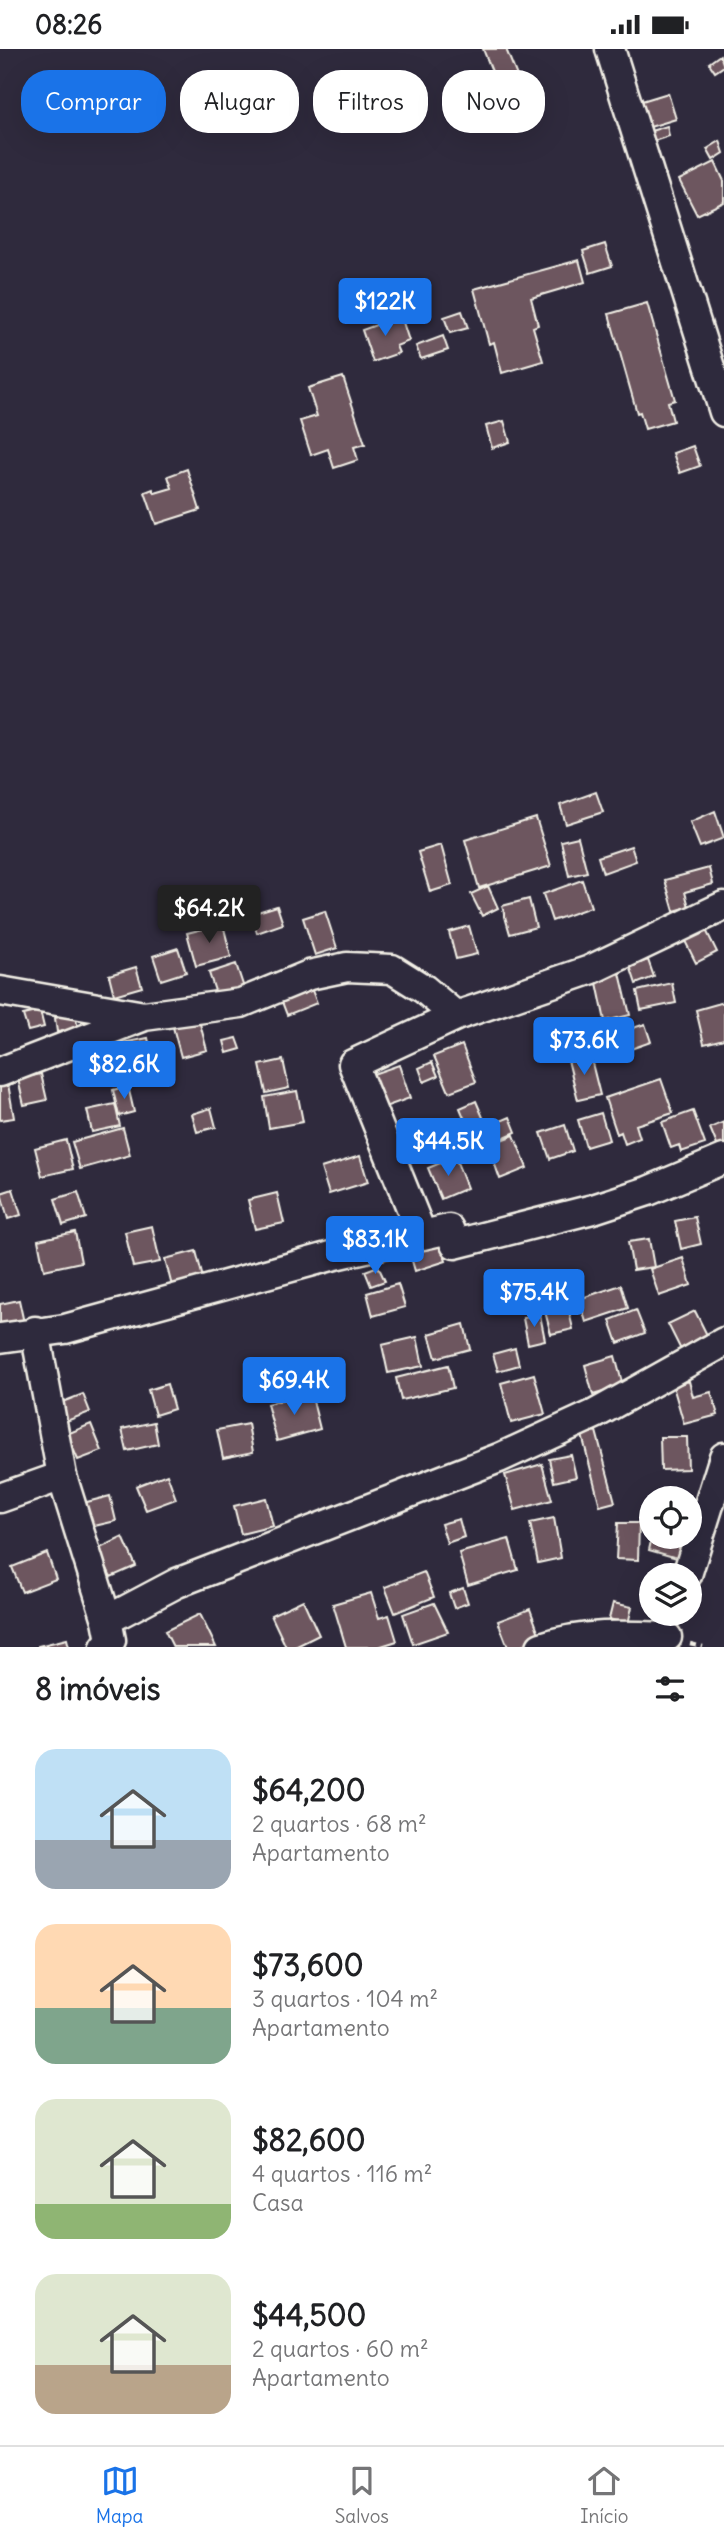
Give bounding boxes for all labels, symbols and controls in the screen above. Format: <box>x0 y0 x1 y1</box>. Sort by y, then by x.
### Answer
text: 08:26 <box>35 8 102 41</box>
chip: Comprar <box>21 70 166 133</box>
chip: Alugar <box>180 70 299 133</box>
chip: Filtros <box>313 70 428 133</box>
chip: Novo <box>442 70 545 133</box>
pin: $122K <box>336 279 434 338</box>
text: $122K <box>355 286 415 315</box>
pin: $64.2K <box>152 885 266 945</box>
text: $64.2K <box>174 893 244 922</box>
pin: $73.6K <box>527 1017 641 1077</box>
text: $73.6K <box>549 1025 619 1054</box>
pin: $82.6K <box>67 1041 181 1101</box>
text: $82.6K <box>89 1049 159 1078</box>
pin: $44.5K <box>391 1119 505 1178</box>
text: $44.5K <box>412 1126 484 1155</box>
pin: $83.1K <box>318 1217 432 1276</box>
text: $83.1K <box>342 1224 408 1253</box>
pin: $75.4K <box>477 1269 591 1329</box>
text: $75.4K <box>499 1277 569 1306</box>
pin: $69.4K <box>237 1357 351 1417</box>
text: $69.4K <box>259 1365 329 1394</box>
map controls <box>639 1486 702 1626</box>
button: locate <box>639 1486 702 1549</box>
button: layers <box>639 1563 702 1626</box>
text: 8 imóveis <box>35 1670 160 1708</box>
icon: filters <box>651 1670 689 1708</box>
text: $64,200 <box>252 1771 366 1809</box>
icon: home <box>91 1777 175 1861</box>
text: 2 quartos · 68 m² <box>252 1809 427 1838</box>
text: Apartamento <box>252 1838 390 1867</box>
text: $73,600 <box>252 1946 363 1984</box>
icon: home <box>91 1952 175 2036</box>
text: 3 quartos · 104 m² <box>252 1984 438 2013</box>
text: Apartamento <box>252 2013 390 2042</box>
text: $82,600 <box>252 2121 365 2159</box>
icon: home <box>91 2127 175 2211</box>
text: 4 quartos · 116 m² <box>252 2159 432 2188</box>
text: Casa <box>252 2188 304 2217</box>
text: $44,500 <box>252 2296 366 2334</box>
icon: home <box>91 2302 175 2386</box>
text: 2 quartos · 60 m² <box>252 2334 429 2363</box>
text: Apartamento <box>252 2363 390 2392</box>
tab: Mapa <box>96 2462 143 2528</box>
tab: Salvos <box>335 2462 389 2528</box>
tab: Início <box>580 2462 628 2528</box>

